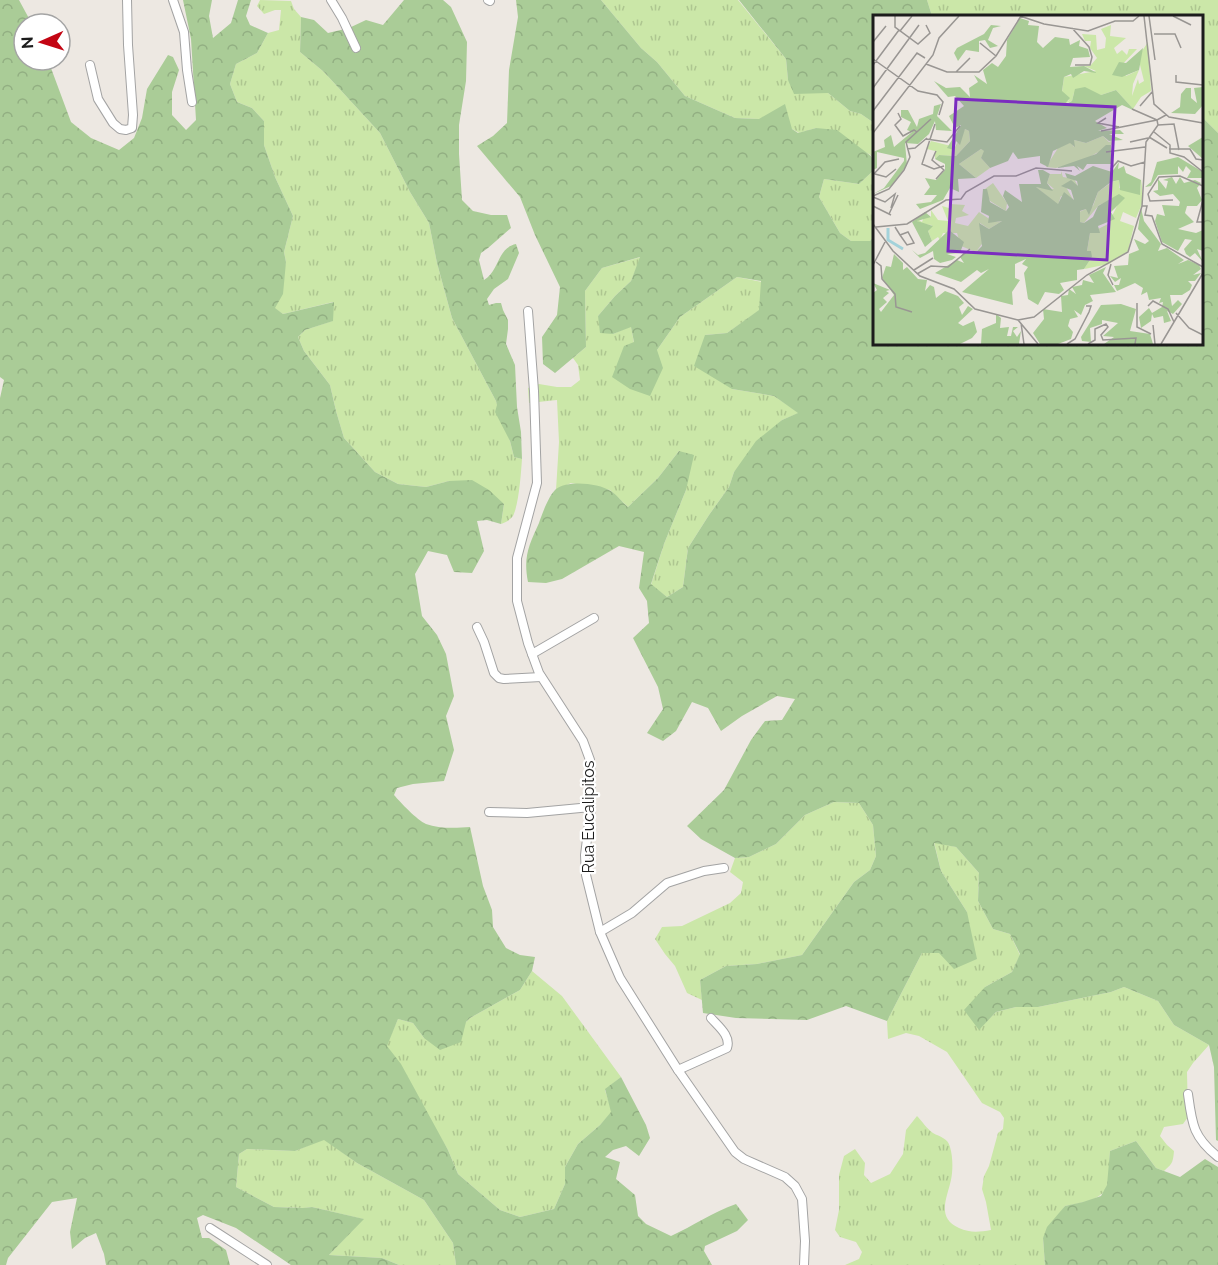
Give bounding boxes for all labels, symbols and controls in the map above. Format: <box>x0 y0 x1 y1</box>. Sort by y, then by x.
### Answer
north arrow <box>12 12 72 72</box>
inset map <box>873 15 1203 345</box>
text: N <box>18 36 37 49</box>
street label: Rua Eucalipitos <box>579 760 598 873</box>

